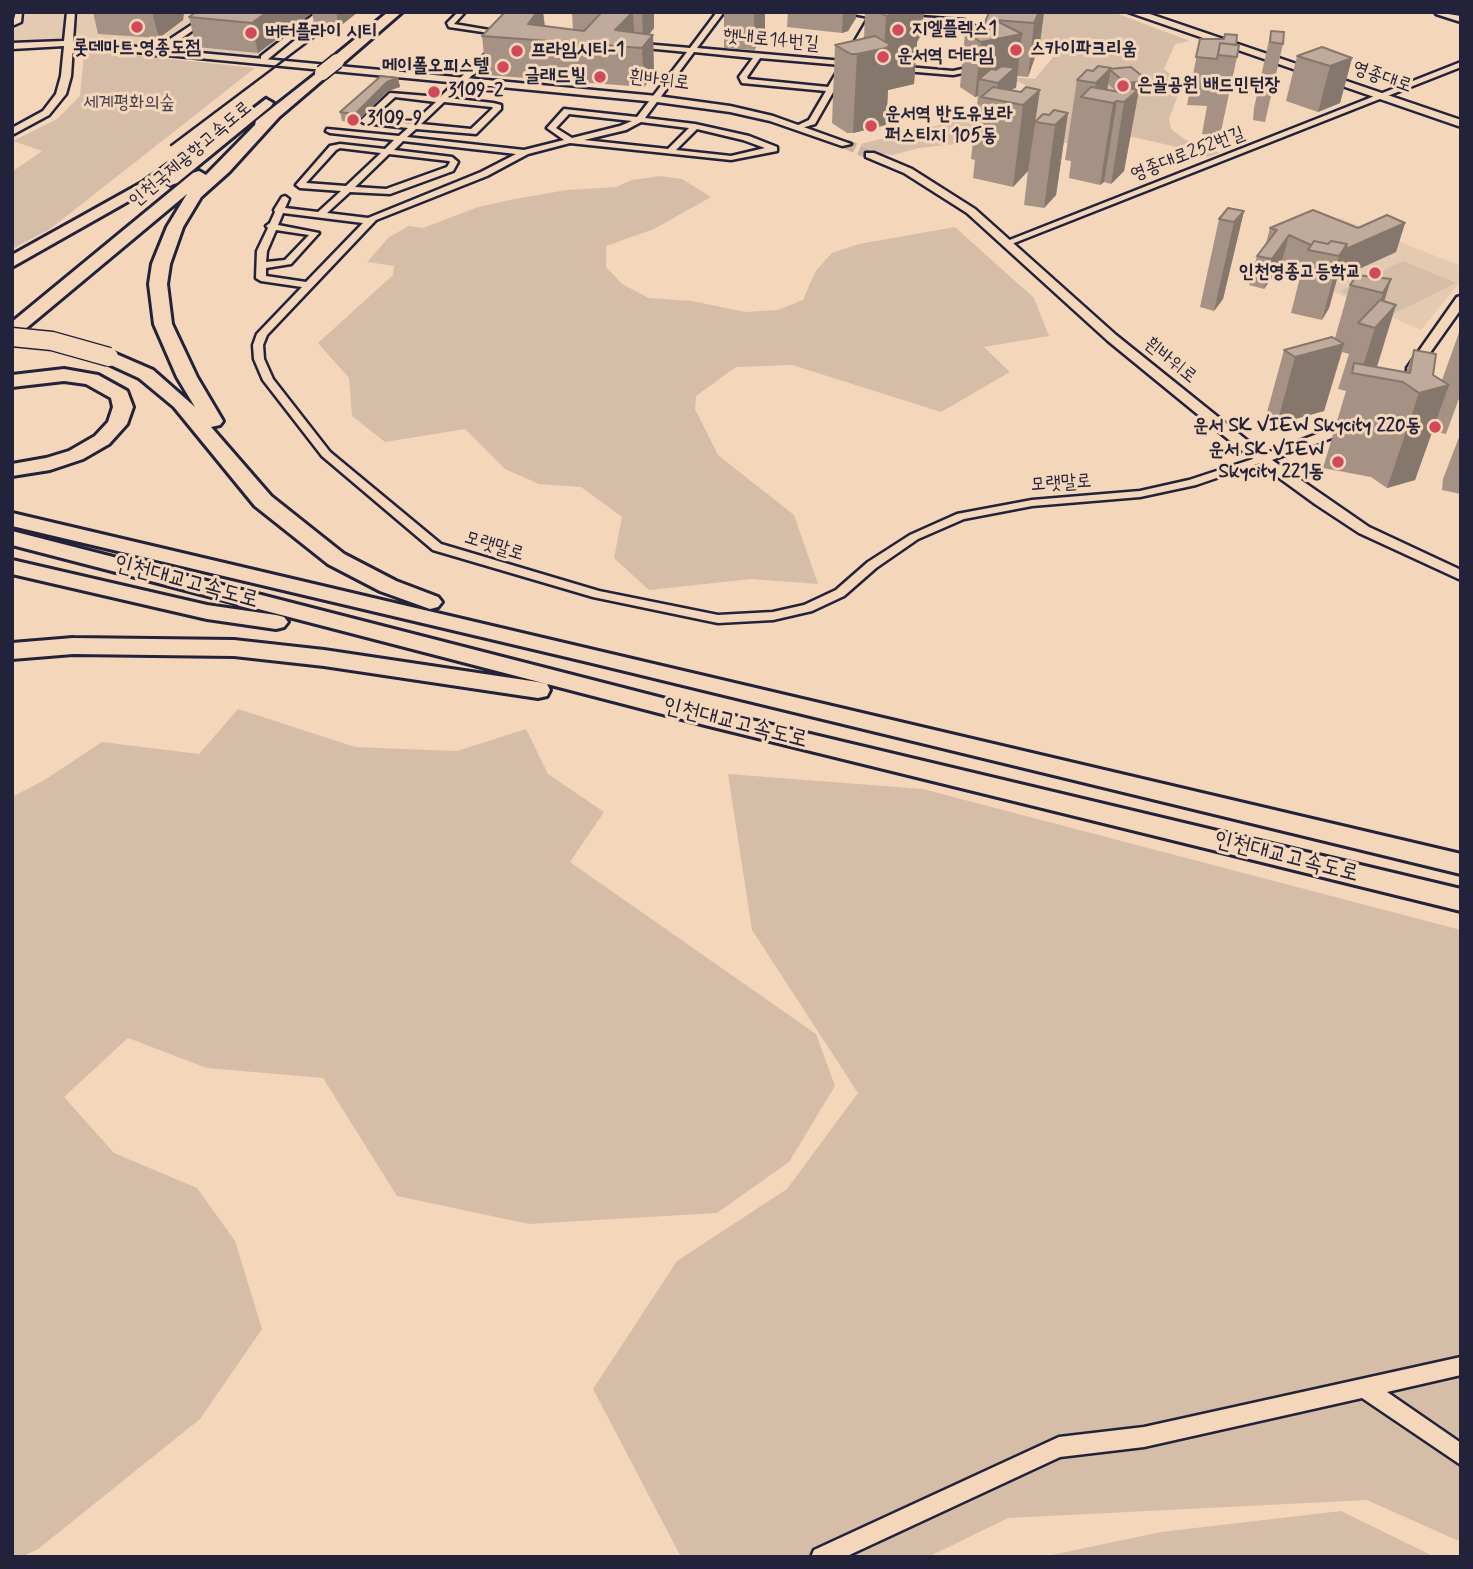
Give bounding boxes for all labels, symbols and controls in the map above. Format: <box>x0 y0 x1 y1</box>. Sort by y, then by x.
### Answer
marker: 롯데마트 영종도점 <box>129 19 145 35</box>
place label: 지엘플렉스1 <box>912 19 997 41</box>
place label: 버터플라이 시티 <box>265 22 377 44</box>
marker: 지엘플렉스1 <box>890 22 906 38</box>
marker: 버터플라이 시티 <box>243 25 259 41</box>
street label: 햇내로14번길 <box>722 25 820 57</box>
place label: 롯데마트 영종도점 <box>73 38 201 60</box>
place label: 스카이파크리움 <box>1030 39 1137 61</box>
place label: 프라임시티-1 <box>531 40 624 62</box>
marker: 스카이파크리움 <box>1008 42 1024 58</box>
marker: 프라임시티-1 <box>509 43 525 59</box>
place label: 운서역 더타임 <box>897 46 994 68</box>
marker: 운서역 더타임 <box>875 49 891 65</box>
place label: 메이폴오피스텔 <box>382 56 489 78</box>
street label: 영종대로 <box>1349 57 1415 99</box>
marker: 메이폴오피스텔 <box>495 59 511 75</box>
place label: 글래드빌 <box>525 66 586 88</box>
street label: 흰바위로 <box>627 66 691 96</box>
marker: 글래드빌 <box>592 69 608 85</box>
place label: 은골공원 배드민턴장 <box>1137 75 1280 97</box>
marker: 은골공원 배드민턴장 <box>1115 78 1131 94</box>
place label: 3109-2 <box>448 81 503 103</box>
marker: 3109-2 <box>426 84 442 100</box>
park label: 세계평화의숲 <box>83 93 175 115</box>
street label: 인천국제공항고속도로 <box>125 97 257 213</box>
place label: 운서역 반도유보라 퍼스티지 105동 <box>885 104 1012 148</box>
place label: 3109-9 <box>367 109 422 131</box>
marker: 3109-9 <box>345 112 361 128</box>
marker: 운서역 반도유보라 퍼스티지 105동 <box>863 118 879 134</box>
street label: 영종대로252번길 <box>1128 123 1248 187</box>
place label: 인천영종고등학교 <box>1239 262 1361 284</box>
marker: 인천영종고등학교 <box>1367 265 1383 281</box>
street label: 흰바위로 <box>1139 333 1201 389</box>
place label: 운서 SK VIEW Skycity 220동 <box>1193 416 1421 438</box>
marker: 운서 SK VIEW Skycity 220동 <box>1427 419 1443 435</box>
place label: 운서 SK VIEW Skycity 221동 <box>1209 440 1324 484</box>
marker: 운서 SK VIEW Skycity 221동 <box>1330 454 1346 470</box>
street label: 모랫말로 <box>1030 470 1092 498</box>
street label: 모랫말로 <box>461 527 527 567</box>
street label: 인천대교고속도로 <box>111 551 261 615</box>
street label: 인천대교고속도로 <box>660 693 810 755</box>
street label: 인천대교고속도로 <box>1211 827 1361 889</box>

